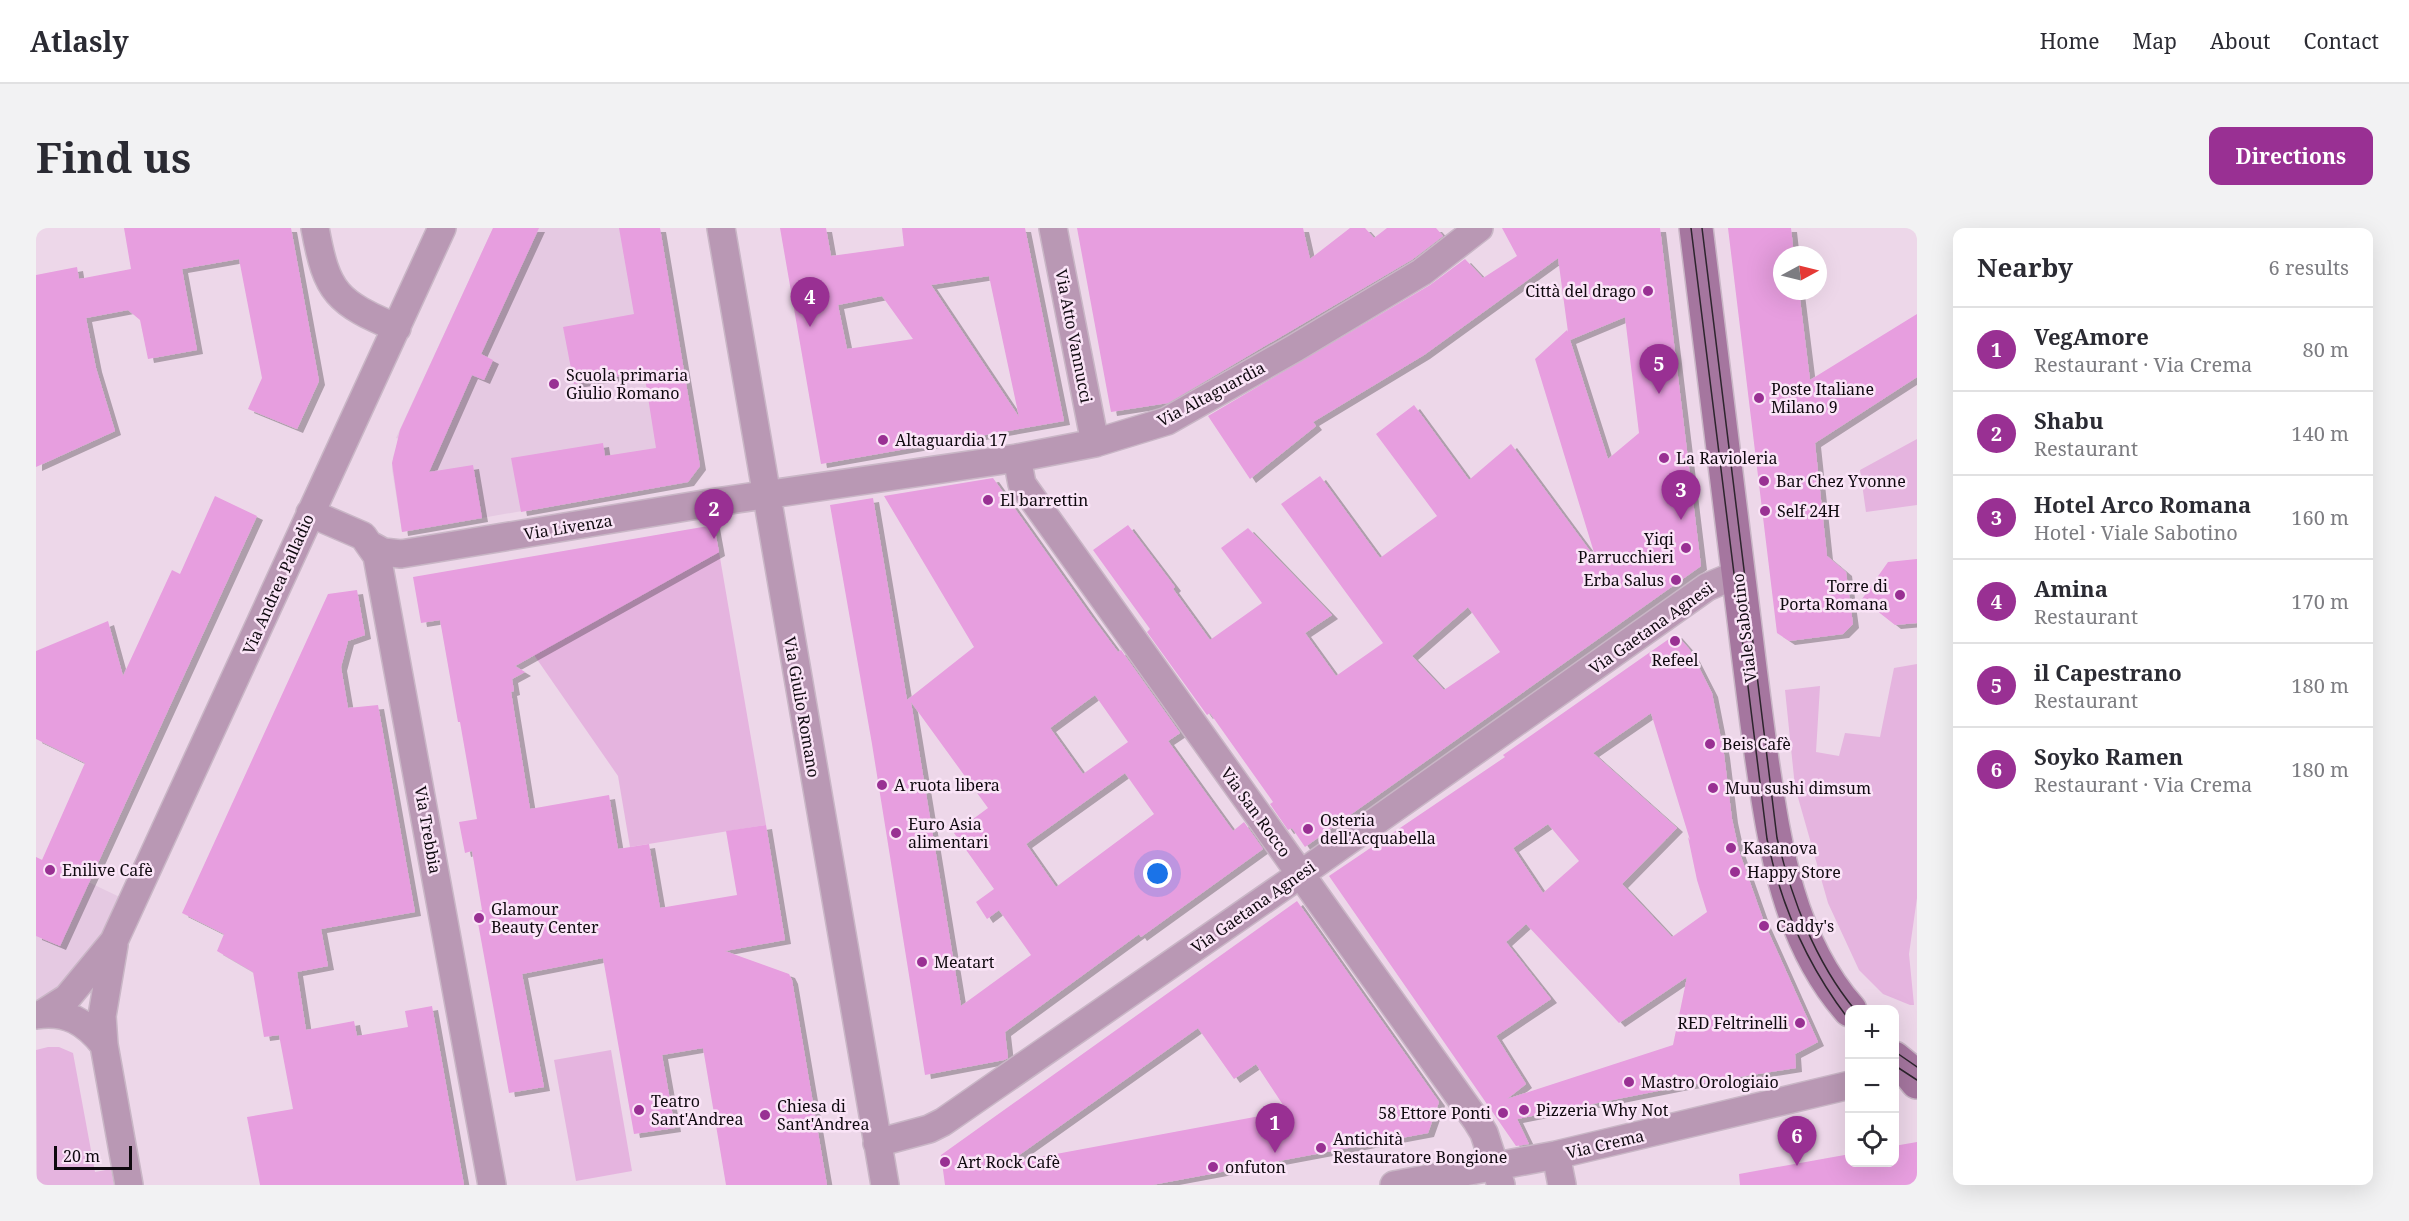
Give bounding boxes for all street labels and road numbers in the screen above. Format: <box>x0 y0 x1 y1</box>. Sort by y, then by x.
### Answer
street label: Via Atto Vannucci <box>1050 267 1098 405</box>
street label: Via Altaguardia <box>1153 356 1269 432</box>
street label: Via Livenza <box>522 509 614 545</box>
street label: Via Andrea Palladio <box>237 510 319 658</box>
street label: Viale Sabotino <box>1726 572 1762 684</box>
street label: Via Gaetana Agnesi <box>1584 577 1718 679</box>
street label: Via Giulio Romano <box>779 635 825 779</box>
street label: Via San Rocco <box>1216 763 1296 861</box>
street label: Via Trebbia <box>409 784 447 876</box>
street label: Via Gaetana Agnesi <box>1186 856 1320 958</box>
street label: Via Crema <box>1564 1124 1646 1164</box>

